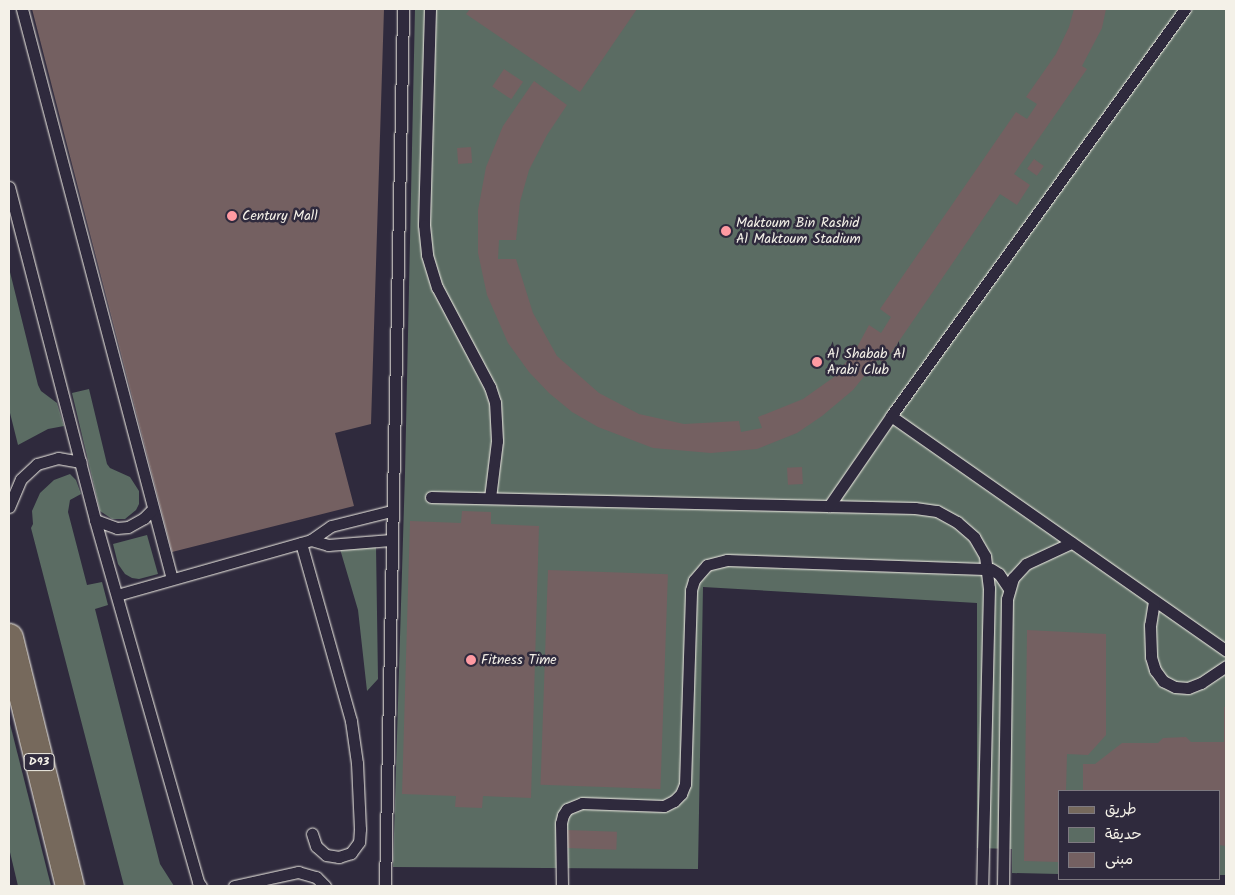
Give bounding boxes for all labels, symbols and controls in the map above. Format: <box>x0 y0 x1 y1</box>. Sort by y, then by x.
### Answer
place label: Century Mall <box>242 208 318 224</box>
marker: Century Mall <box>226 210 238 222</box>
place label: Maktoum Bin Rashid Al Maktoum Stadium <box>736 215 861 248</box>
marker: Maktoum Bin Rashid Al Maktoum Stadium <box>720 225 732 237</box>
place label: Al Shabab Al Arabi Club <box>827 346 905 378</box>
marker: Al Shabab Al Arabi Club <box>811 356 823 368</box>
place label: Fitness Time <box>481 652 557 668</box>
marker: Fitness Time <box>465 654 477 666</box>
road number: D93 <box>23 752 55 772</box>
legend <box>1058 790 1220 880</box>
text: طريق <box>1105 798 1137 822</box>
text: حديقة <box>1105 823 1142 847</box>
text: مبنى <box>1105 848 1133 872</box>

